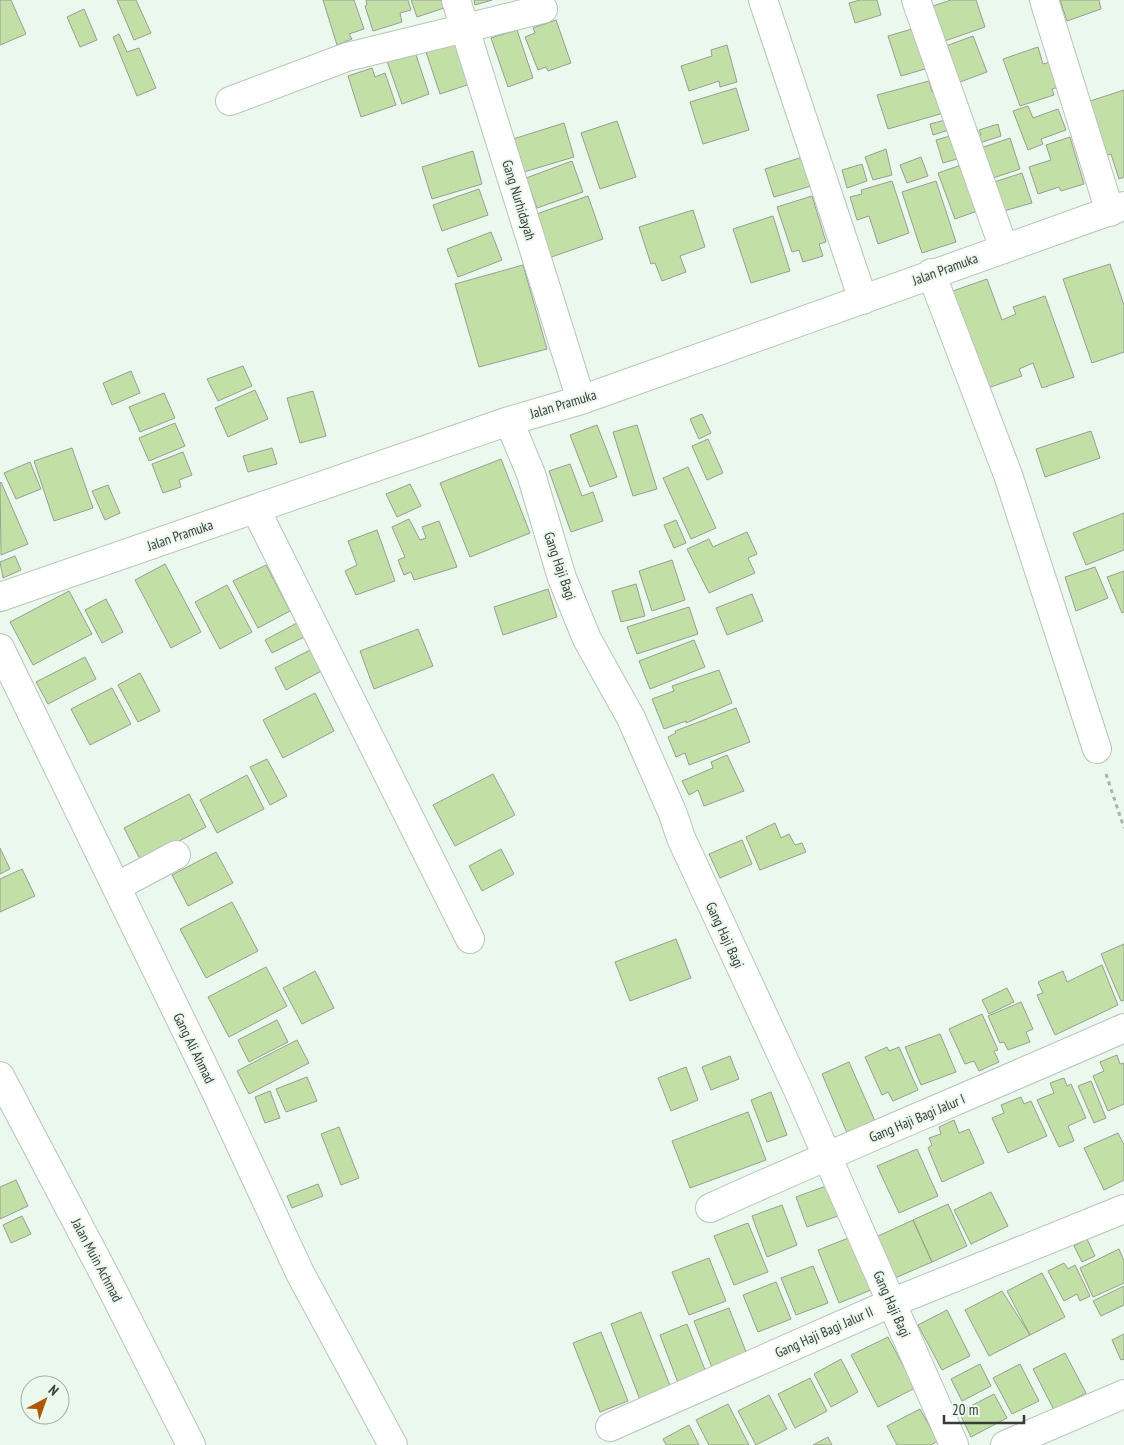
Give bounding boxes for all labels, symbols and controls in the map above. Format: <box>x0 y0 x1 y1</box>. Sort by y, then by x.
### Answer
street label: Gang Nurhidayah <box>498 158 540 242</box>
street label: Jalan Pramuka <box>909 249 980 290</box>
street label: Jalan Pramuka <box>527 385 598 423</box>
street label: Jalan Pramuka <box>144 515 215 555</box>
street label: Gang Haji Bagi <box>540 529 580 603</box>
street label: Gang Haji Bagi <box>702 899 748 971</box>
street label: Gang Ali Ahmad <box>169 1010 219 1086</box>
street label: Gang Haji Bagi Jalur I <box>866 1090 968 1146</box>
street label: Jalan Muin Achmad <box>67 1214 127 1305</box>
street label: Gang Haji Bagi <box>869 1268 915 1340</box>
street label: Gang Haji Bagi Jalur II <box>772 1302 876 1362</box>
north arrow <box>20 1375 70 1425</box>
text: N <box>45 1381 62 1399</box>
scale bar <box>944 1392 1024 1424</box>
text: 20 m <box>952 1400 978 1419</box>

